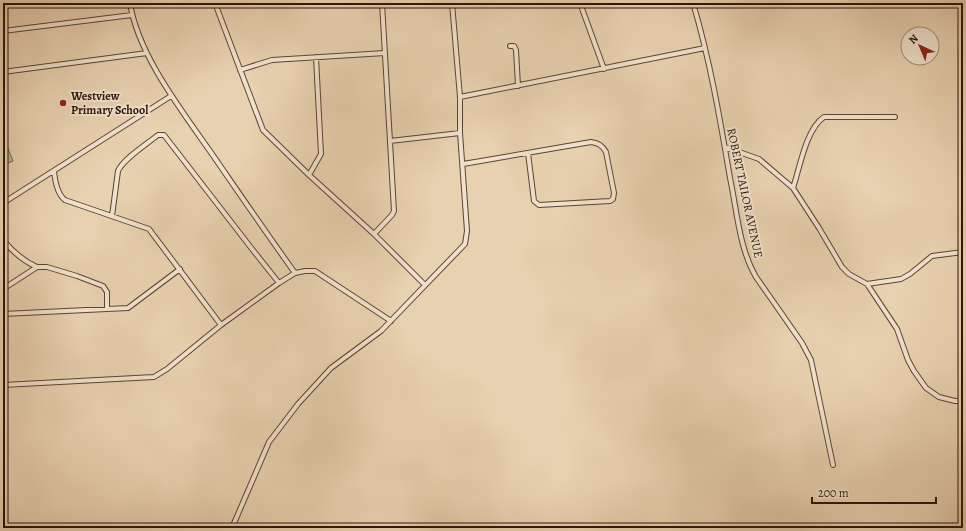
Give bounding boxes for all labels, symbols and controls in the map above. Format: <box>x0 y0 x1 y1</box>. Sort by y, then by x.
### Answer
north arrow <box>900 26 940 66</box>
text: N <box>905 31 921 47</box>
place label: Westview Primary School <box>70 88 149 118</box>
marker: Westview Primary School <box>58 98 68 108</box>
street label: ROBERT TAILOR AVENUE <box>723 127 767 259</box>
scale bar <box>812 479 936 505</box>
text: 200 m <box>818 485 849 501</box>

